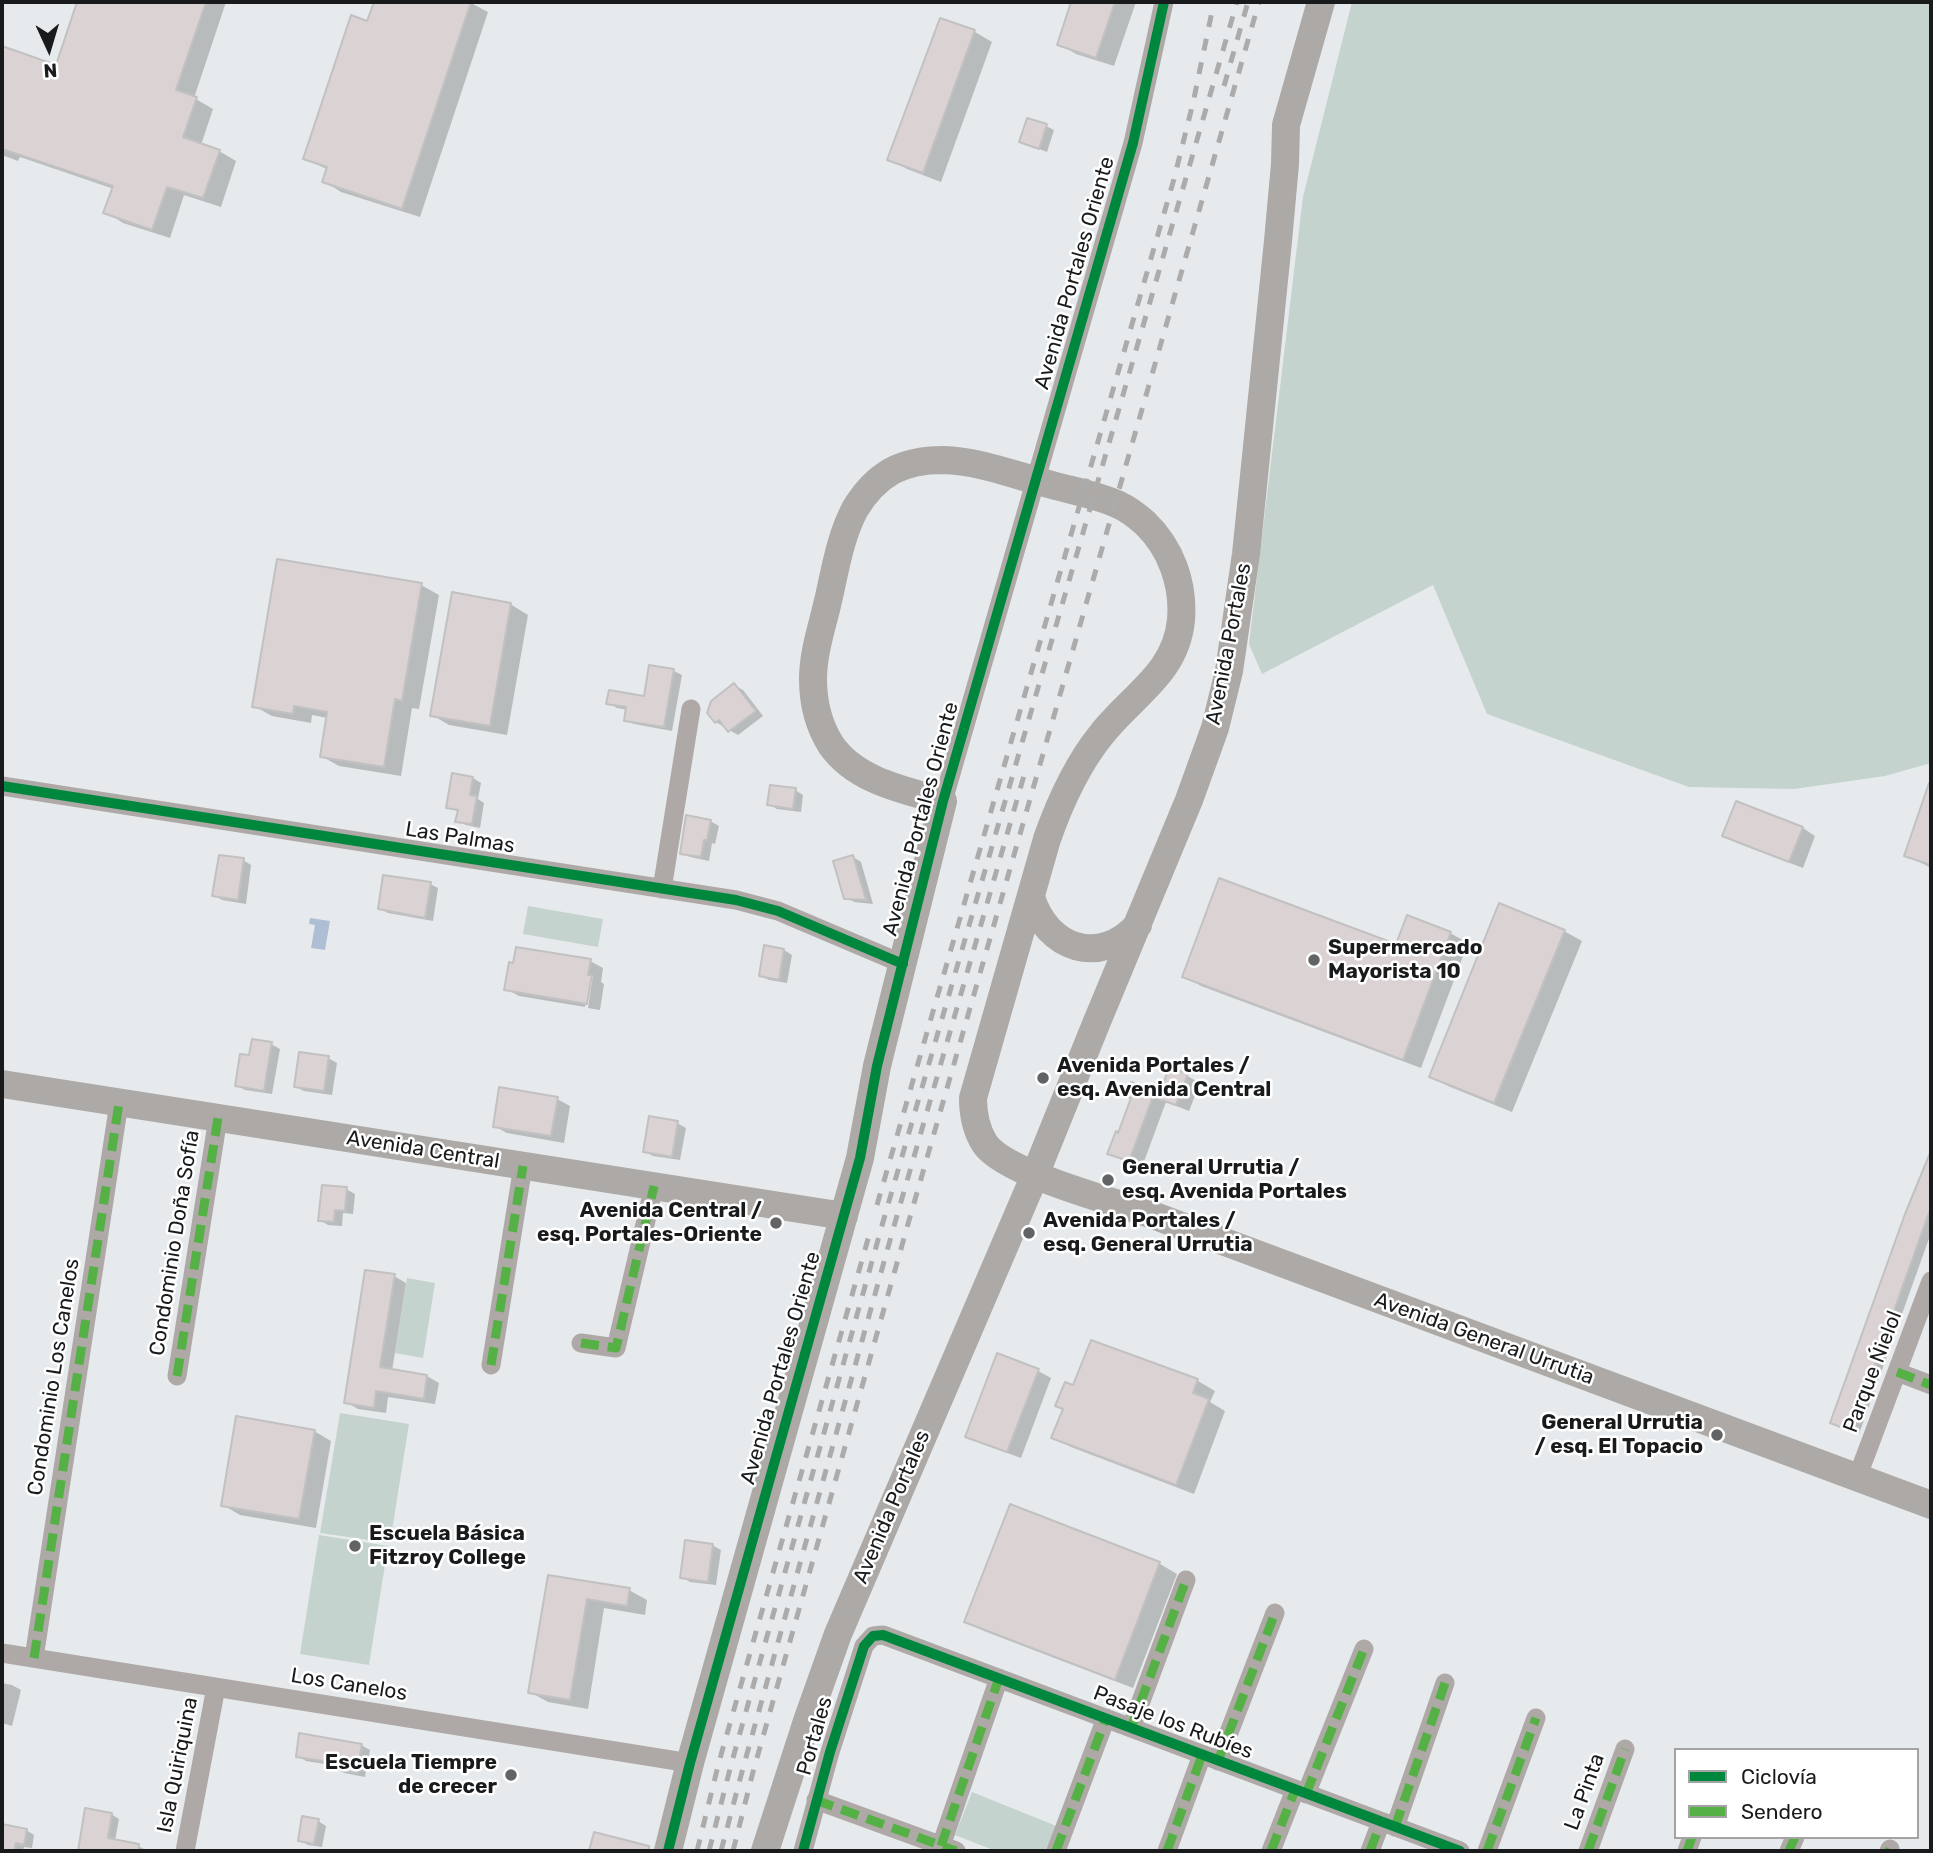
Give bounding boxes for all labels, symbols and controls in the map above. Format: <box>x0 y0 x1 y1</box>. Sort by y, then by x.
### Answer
north arrow <box>14 14 84 84</box>
text: N <box>43 58 58 82</box>
street label: Avenida Portales Oriente <box>1030 154 1120 392</box>
street label: Avenida Portales <box>1201 561 1257 727</box>
street label: Avenida Portales Oriente <box>878 699 964 939</box>
street label: Las Palmas <box>404 817 516 859</box>
place label: Supermercado Mayorista 10 <box>1328 935 1483 985</box>
marker: Supermercado Mayorista 10 <box>1306 952 1322 968</box>
place label: Avenida Portales / esq. Avenida Central <box>1057 1053 1271 1103</box>
marker: Avenida Portales / esq. Avenida Central <box>1035 1070 1051 1086</box>
street label: Avenida Central <box>345 1125 501 1175</box>
street label: Condominio Doña Sofía <box>145 1128 205 1358</box>
place label: General Urrutia / esq. Avenida Portales <box>1122 1155 1347 1205</box>
marker: General Urrutia / esq. Avenida Portales <box>1100 1172 1116 1188</box>
place label: Avenida Central / esq. Portales-Oriente <box>537 1198 762 1248</box>
place label: Avenida Portales / esq. General Urrutia <box>1043 1208 1253 1258</box>
marker: Avenida Central / esq. Portales-Oriente <box>768 1215 784 1231</box>
marker: Avenida Portales / esq. General Urrutia <box>1021 1225 1037 1241</box>
street label: Avenida Portales Oriente <box>736 1249 826 1487</box>
street label: Condominio Los Canelos <box>23 1257 85 1497</box>
street label: Avenida General Urrutia <box>1371 1288 1597 1390</box>
street label: Parque Ńielol <box>1838 1308 1908 1436</box>
place label: General Urrutia / esq. El Topacio <box>1535 1410 1703 1460</box>
street label: Avenida Portales <box>848 1426 936 1588</box>
marker: General Urrutia / esq. El Topacio <box>1709 1427 1725 1443</box>
place label: Escuela Básica Fitzroy College <box>369 1521 526 1571</box>
marker: Escuela Básica Fitzroy College <box>347 1538 363 1554</box>
street label: Los Canelos <box>289 1663 409 1707</box>
street label: Pasaje los Rubíes <box>1090 1681 1256 1765</box>
street label: Portales <box>792 1694 838 1778</box>
street label: Isla Quiriquina <box>152 1695 204 1835</box>
legend <box>1674 1748 1919 1839</box>
place label: Escuela Tiempre de crecer <box>325 1750 497 1800</box>
street label: La Pinta <box>1560 1750 1610 1834</box>
text: Ciclovía <box>1741 1764 1817 1789</box>
marker: Escuela Tiempre de crecer <box>503 1767 519 1783</box>
text: Sendero <box>1741 1799 1823 1824</box>

